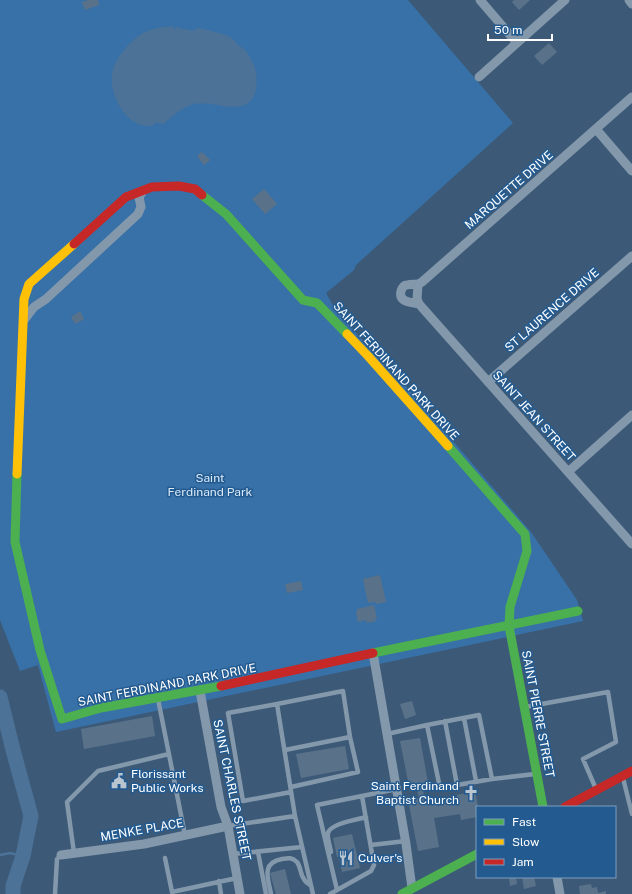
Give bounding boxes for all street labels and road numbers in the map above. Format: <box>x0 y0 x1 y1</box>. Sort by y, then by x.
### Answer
street label: MARQUETTE DRIVE <box>462 148 556 232</box>
street label: ST LAURENCE DRIVE <box>502 265 602 355</box>
street label: SAINT FERDINAND PARK DRIVE <box>330 299 462 443</box>
street label: SAINT JEAN STREET <box>490 368 578 464</box>
street label: SAINT PIERRE STREET <box>519 649 557 779</box>
street label: SAINT FERDINAND PARK DRIVE <box>77 661 257 709</box>
street label: SAINT CHARLES STREET <box>210 718 254 862</box>
street label: MENKE PLACE <box>99 816 185 844</box>

